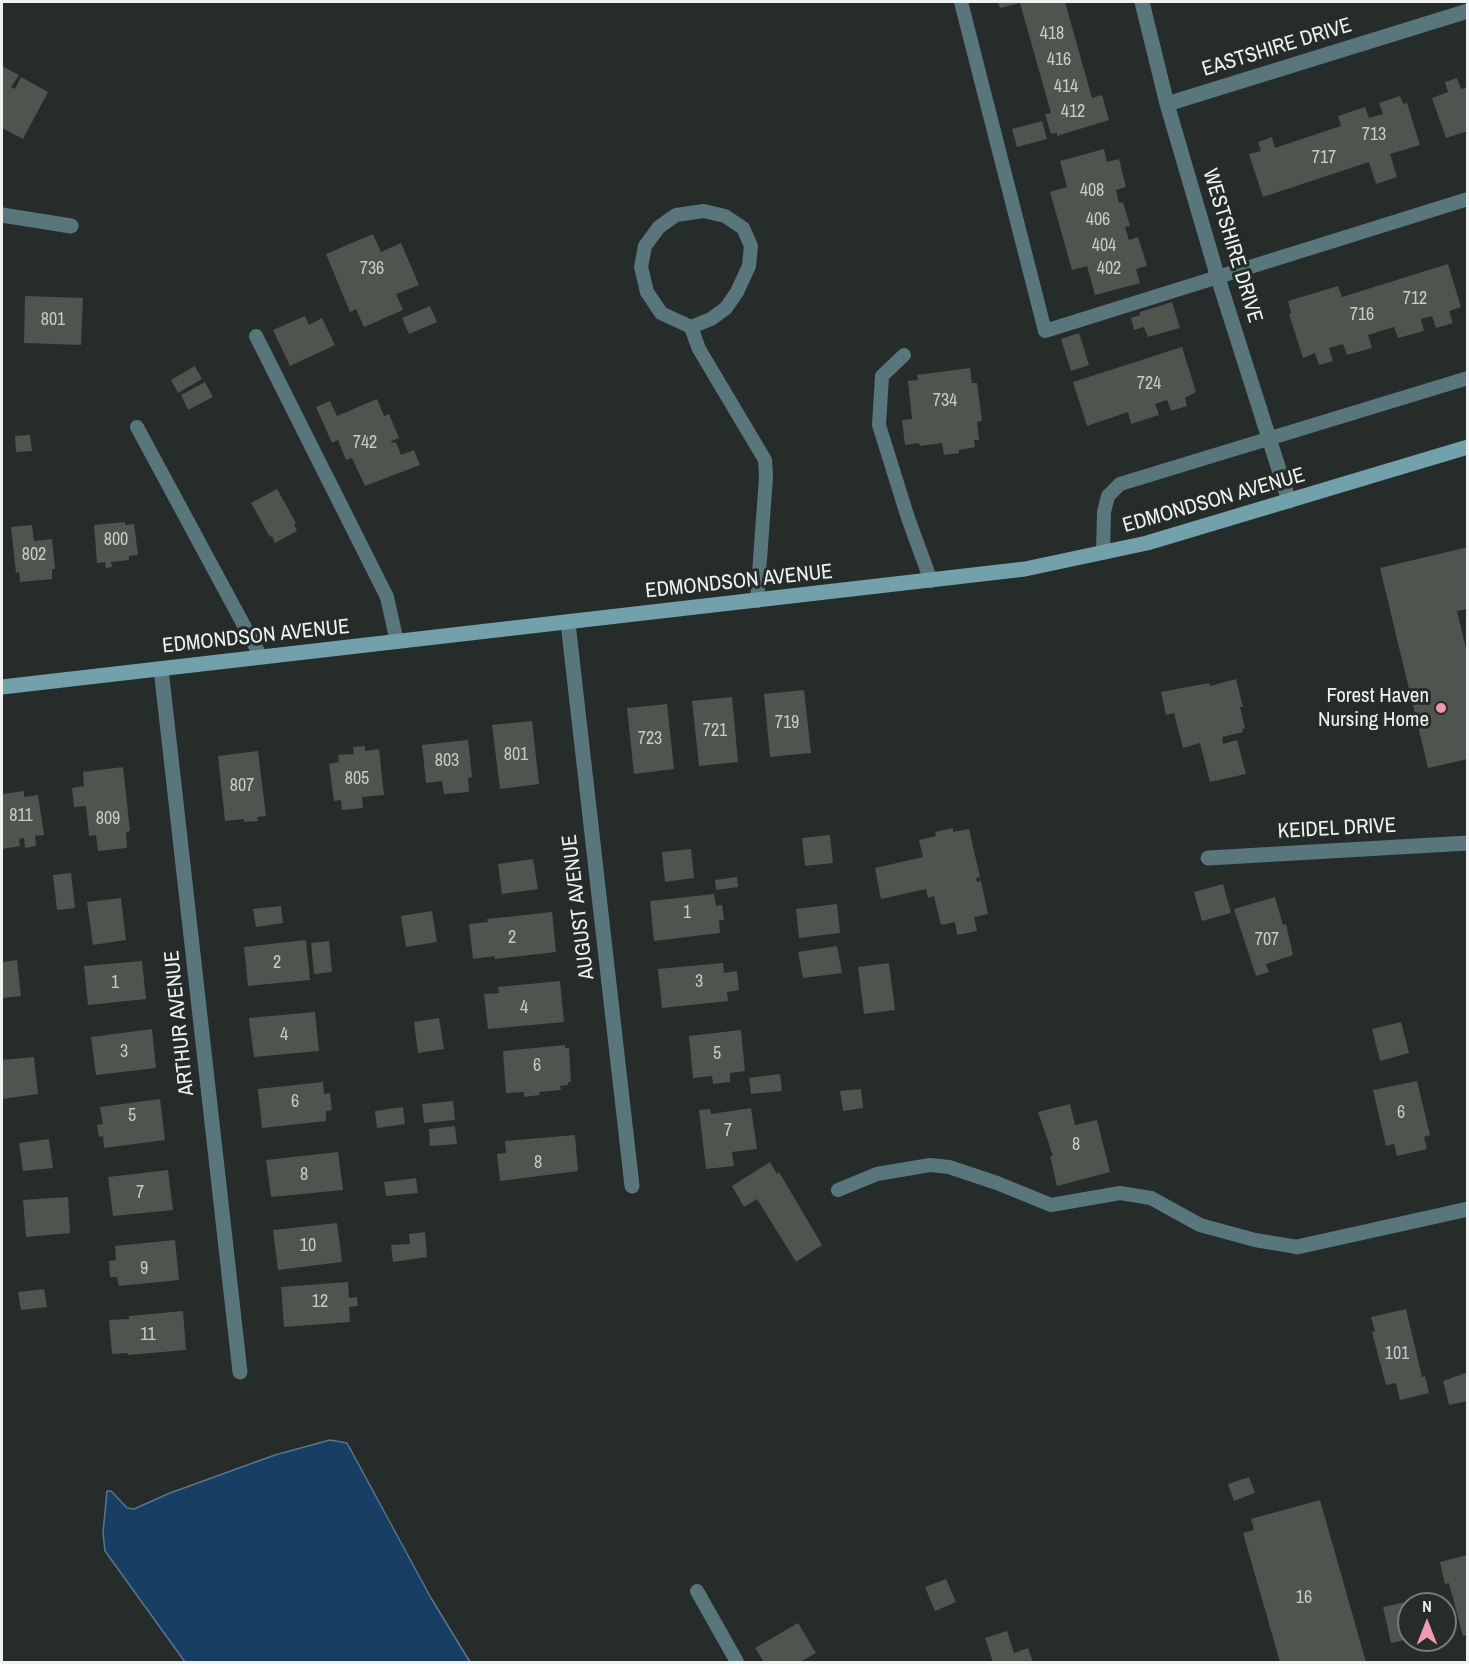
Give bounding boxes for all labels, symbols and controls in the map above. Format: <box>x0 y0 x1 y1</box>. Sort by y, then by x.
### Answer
street label: EASTSHIRE DRIVE <box>1199 13 1355 83</box>
house number: 418 <box>1040 23 1064 45</box>
house number: 416 <box>1047 49 1071 71</box>
house number: 414 <box>1054 76 1078 98</box>
house number: 412 <box>1061 101 1085 123</box>
house number: 713 <box>1362 124 1386 146</box>
house number: 717 <box>1312 147 1336 169</box>
street label: WESTSHIRE DRIVE <box>1197 166 1267 326</box>
house number: 408 <box>1080 180 1104 202</box>
house number: 406 <box>1086 209 1110 231</box>
house number: 404 <box>1092 235 1116 257</box>
house number: 736 <box>360 258 384 280</box>
house number: 402 <box>1097 258 1121 280</box>
house number: 712 <box>1403 288 1427 310</box>
house number: 716 <box>1350 304 1374 326</box>
house number: 801 <box>41 309 65 331</box>
house number: 724 <box>1137 373 1161 395</box>
house number: 734 <box>933 390 957 412</box>
house number: 742 <box>353 432 377 454</box>
street label: EDMONDSON AVENUE <box>1120 463 1308 539</box>
house number: 800 <box>104 529 128 551</box>
house number: 802 <box>22 544 46 566</box>
street label: EDMONDSON AVENUE <box>644 560 834 604</box>
street label: EDMONDSON AVENUE <box>161 615 351 659</box>
place label: Forest Haven Nursing Home <box>1318 683 1429 733</box>
marker: Forest Haven Nursing Home <box>1434 701 1448 715</box>
house number: 719 <box>775 712 799 734</box>
house number: 721 <box>703 720 727 742</box>
house number: 723 <box>638 728 662 750</box>
house number: 801 <box>504 744 528 766</box>
house number: 803 <box>435 750 459 772</box>
house number: 805 <box>345 768 369 790</box>
house number: 807 <box>230 775 254 797</box>
house number: 811 <box>9 805 33 827</box>
house number: 809 <box>96 808 120 830</box>
street label: KEIDEL DRIVE <box>1277 813 1397 845</box>
street label: AUGUST AVENUE <box>558 833 600 981</box>
house number: 1 <box>683 902 691 924</box>
house number: 2 <box>508 927 516 949</box>
house number: 707 <box>1255 929 1279 951</box>
street label: ARTHUR AVENUE <box>160 949 200 1097</box>
house number: 2 <box>273 952 281 974</box>
house number: 3 <box>695 971 703 993</box>
house number: 1 <box>111 972 119 994</box>
house number: 4 <box>520 997 528 1019</box>
house number: 4 <box>280 1024 288 1046</box>
house number: 3 <box>120 1041 128 1063</box>
house number: 5 <box>713 1043 721 1065</box>
house number: 6 <box>533 1055 541 1077</box>
house number: 6 <box>291 1091 299 1113</box>
house number: 6 <box>1397 1102 1405 1124</box>
house number: 5 <box>128 1105 136 1127</box>
house number: 7 <box>724 1120 732 1142</box>
house number: 8 <box>1072 1134 1080 1156</box>
house number: 8 <box>534 1152 542 1174</box>
house number: 8 <box>300 1164 308 1186</box>
house number: 7 <box>136 1182 144 1204</box>
house number: 10 <box>300 1235 316 1257</box>
house number: 9 <box>140 1258 148 1280</box>
house number: 12 <box>312 1291 328 1313</box>
house number: 11 <box>140 1324 156 1346</box>
house number: 101 <box>1385 1343 1409 1365</box>
house number: 16 <box>1296 1587 1312 1609</box>
north arrow <box>1397 1592 1457 1652</box>
text: N <box>1422 1595 1432 1617</box>

